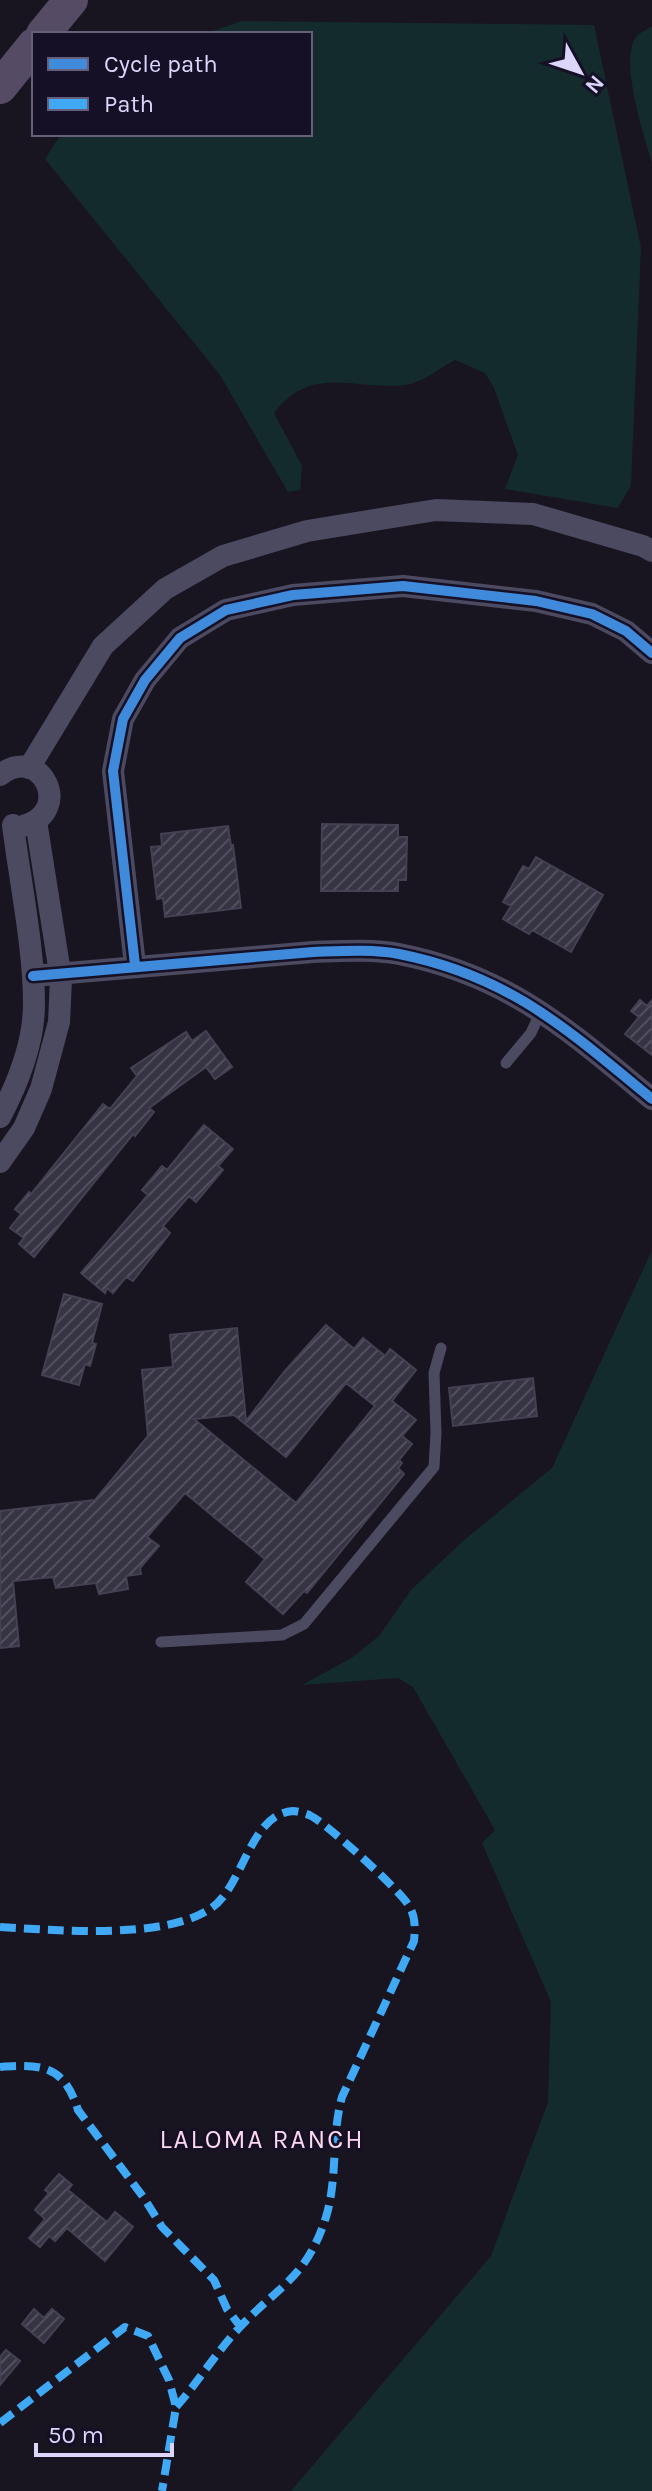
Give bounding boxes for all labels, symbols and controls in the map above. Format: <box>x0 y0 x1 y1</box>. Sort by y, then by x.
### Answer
legend <box>32 32 312 136</box>
north arrow <box>540 32 620 112</box>
text: Cycle path <box>104 50 218 78</box>
text: N <box>580 70 610 99</box>
text: Path <box>104 90 154 118</box>
district label: LALOMA RANCH <box>159 2124 365 2155</box>
scale bar <box>36 2407 172 2457</box>
text: 50 m <box>48 2421 104 2449</box>

